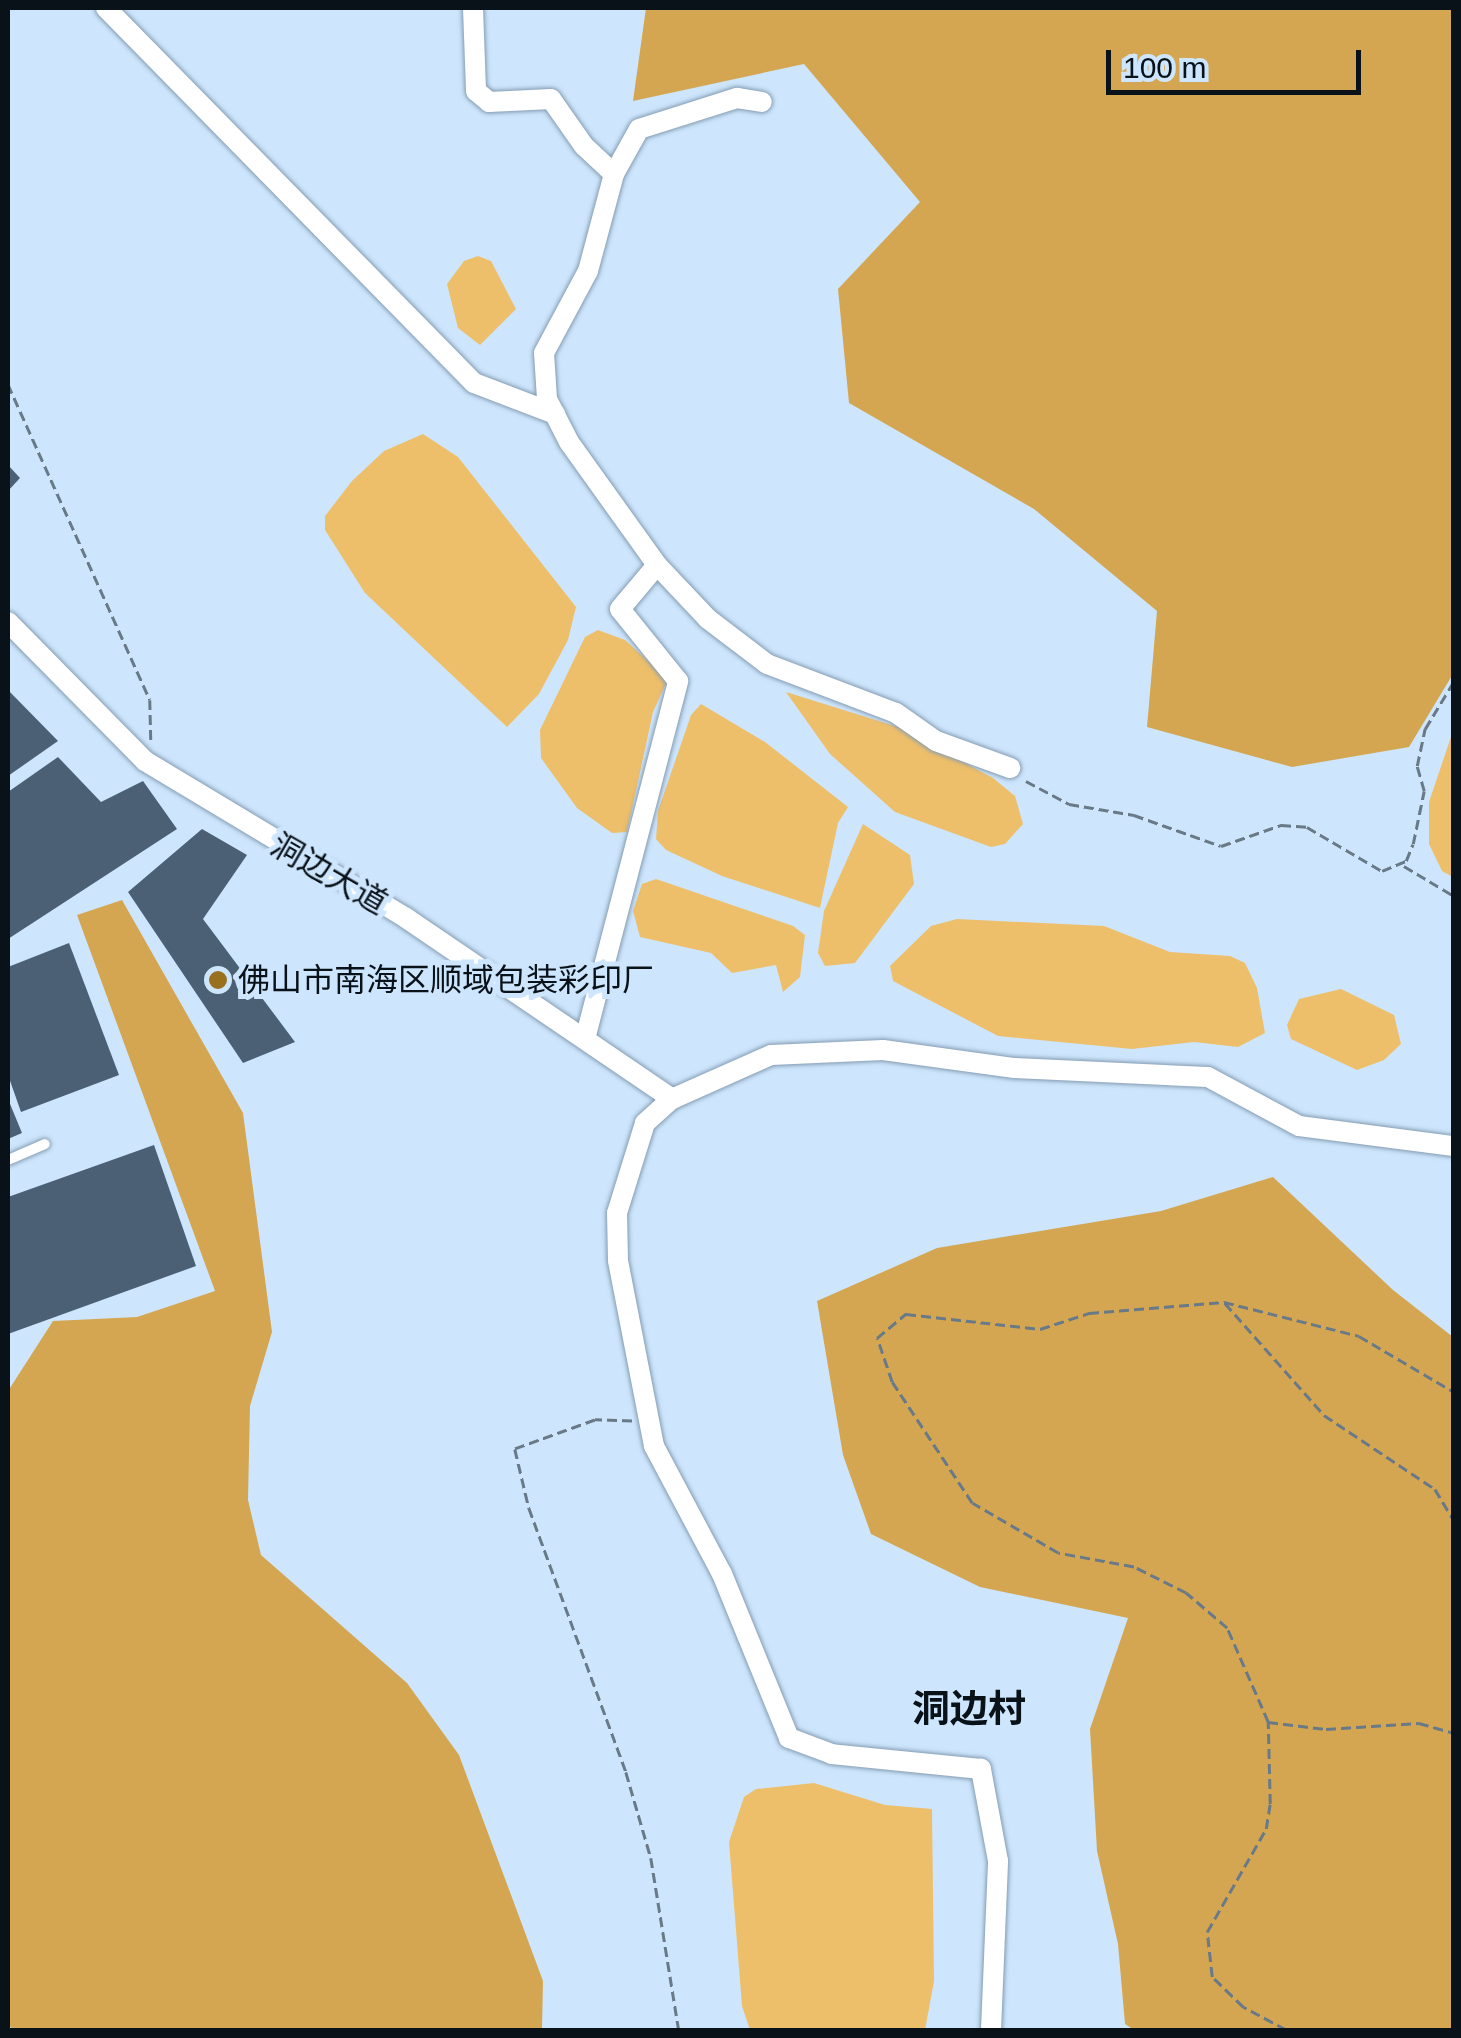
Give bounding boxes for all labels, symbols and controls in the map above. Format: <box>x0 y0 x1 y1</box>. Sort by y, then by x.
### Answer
scale bar <box>1111 30 1366 92</box>
text: 100 m <box>1123 51 1206 84</box>
street label: 洞边大道 <box>264 825 394 923</box>
place label: 佛山市南海区顺域包装彩印厂 <box>238 961 654 999</box>
marker: 佛山市南海区顺域包装彩印厂 <box>207 969 229 991</box>
district label: 洞边村 <box>912 1687 1026 1733</box>

